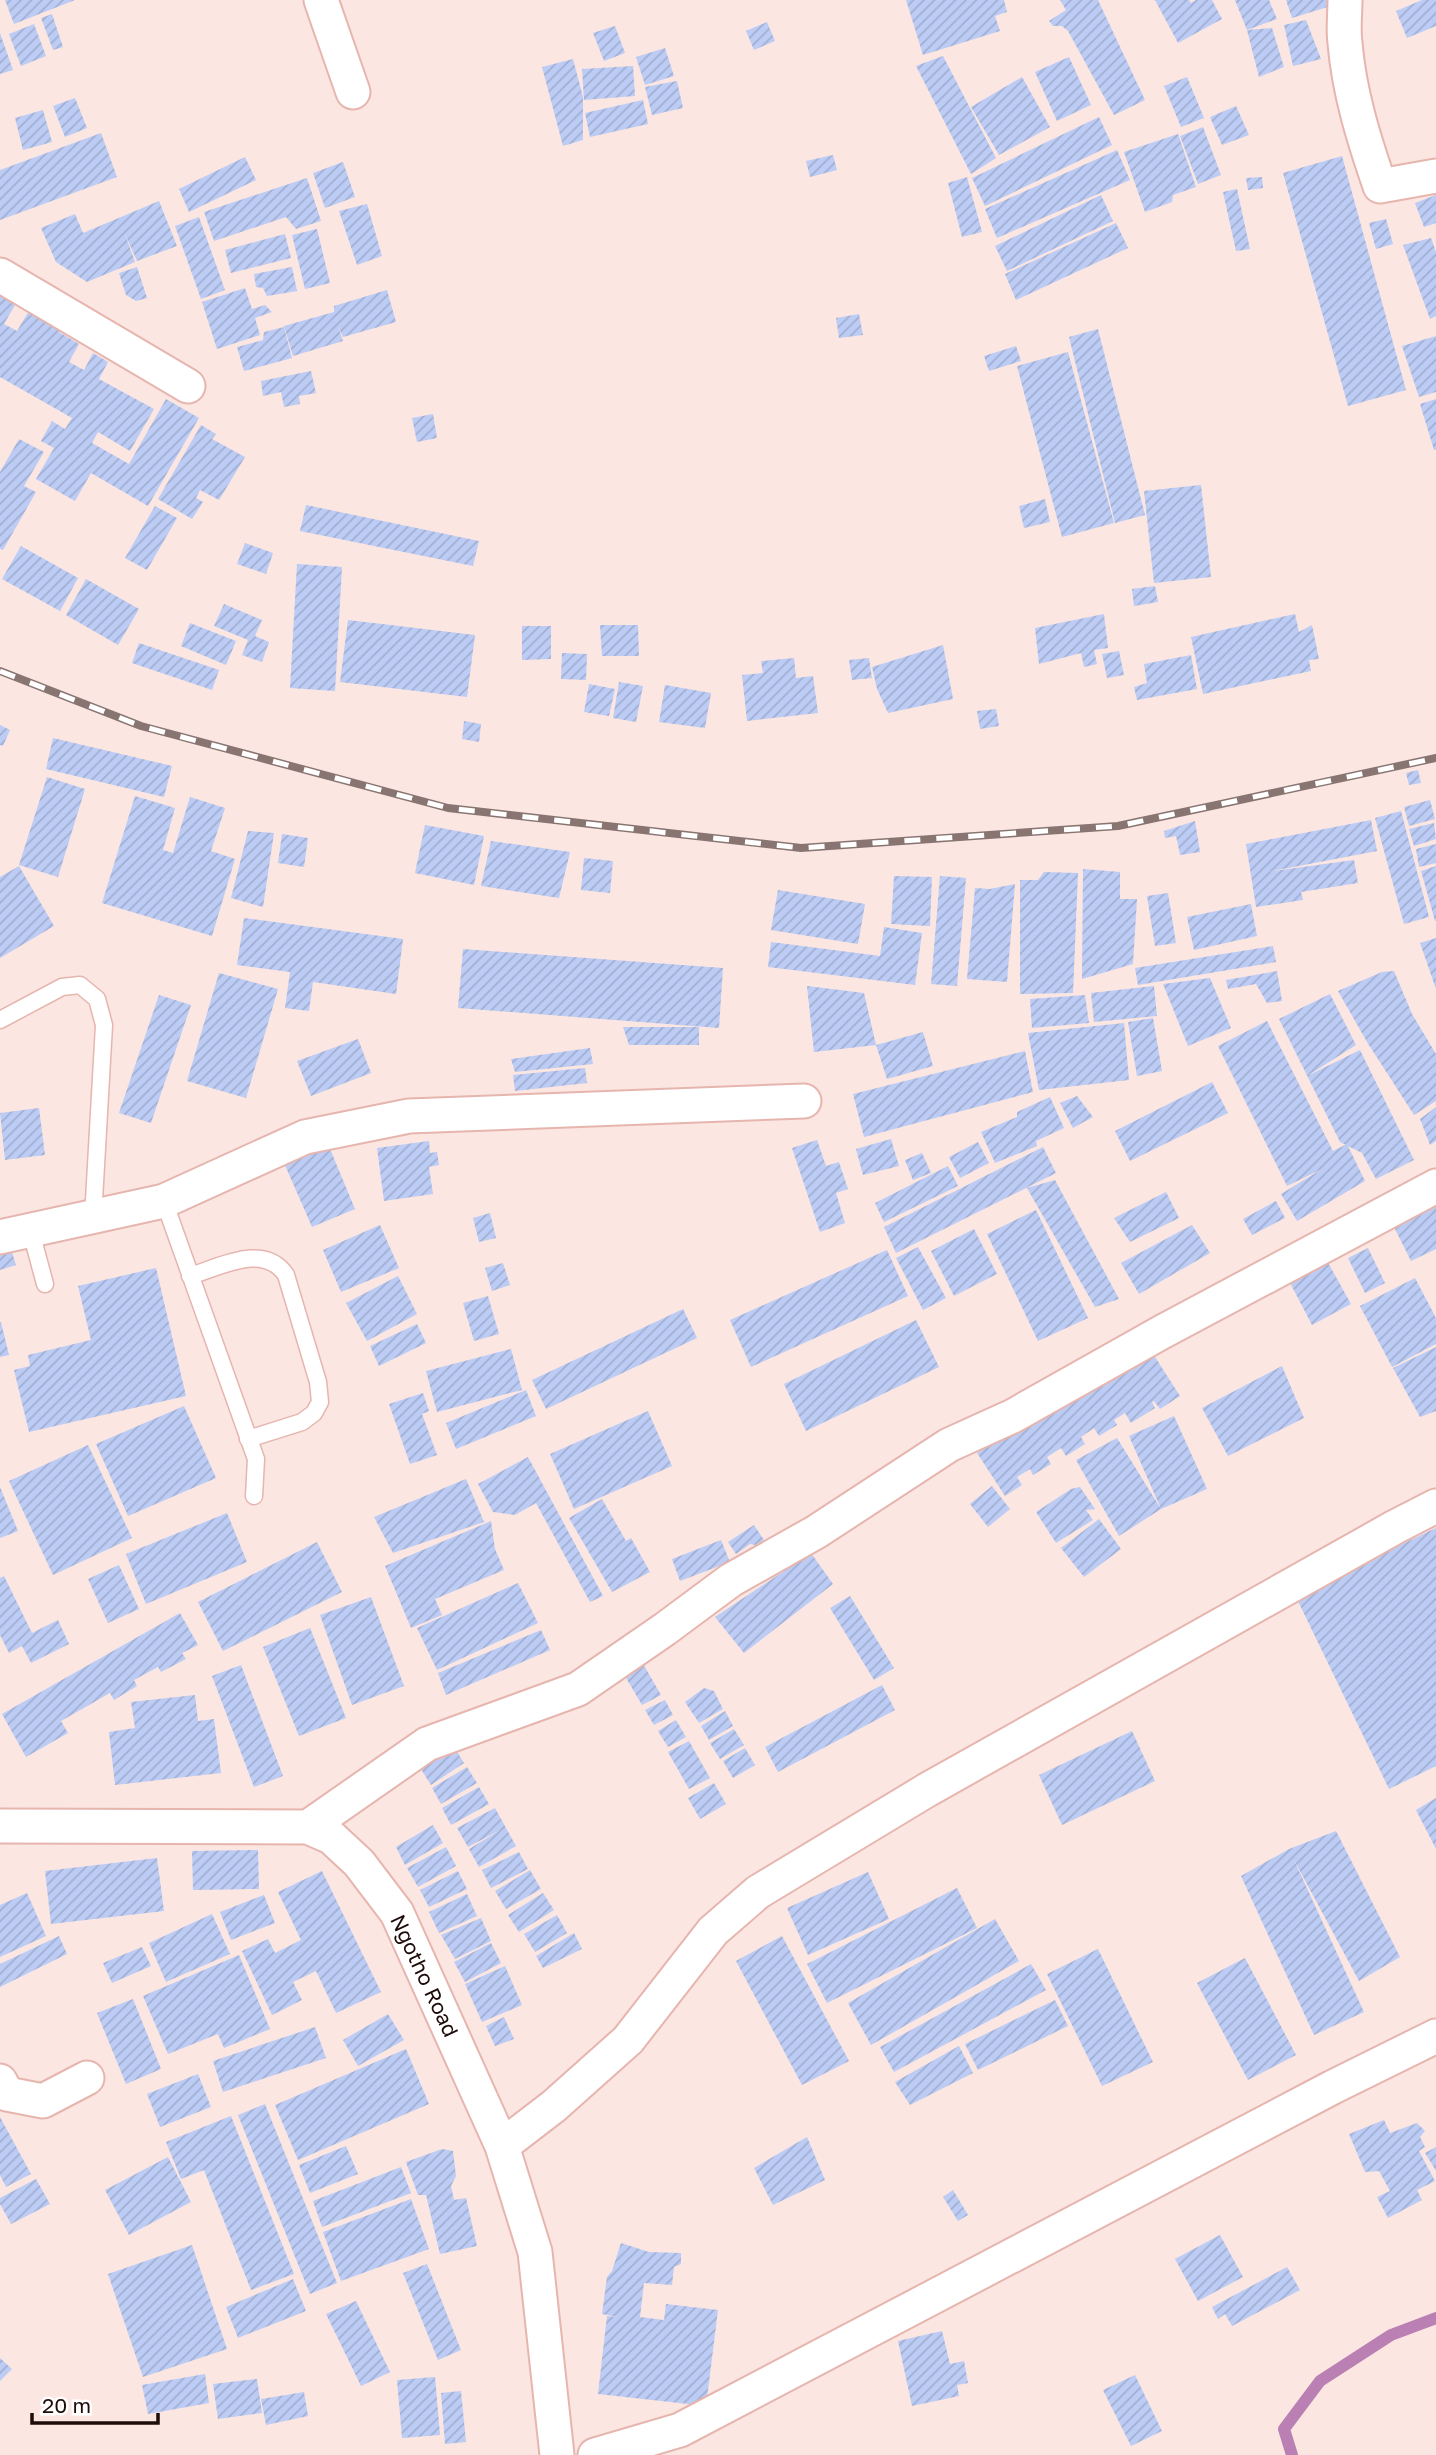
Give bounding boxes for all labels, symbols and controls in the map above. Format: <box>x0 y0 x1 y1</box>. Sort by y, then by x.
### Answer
street label: Ngotho Road <box>385 1910 465 2041</box>
scale bar <box>32 2382 158 2426</box>
text: 20 m <box>42 2392 91 2418</box>

